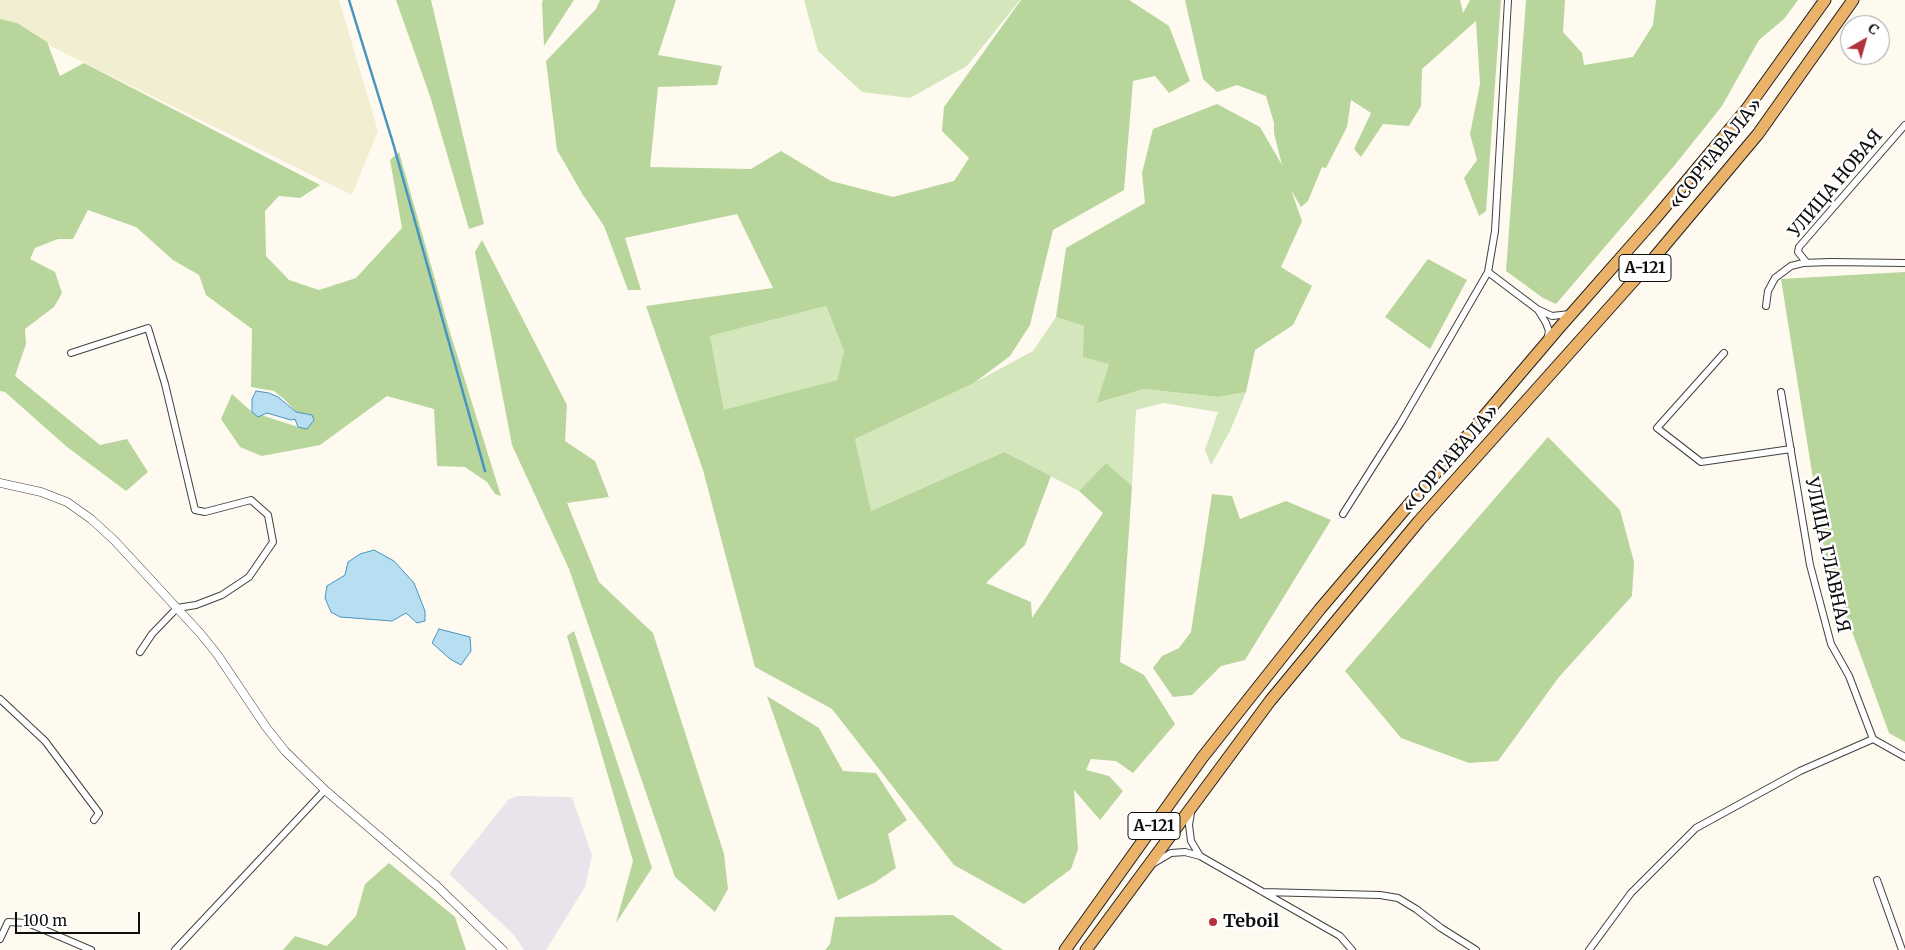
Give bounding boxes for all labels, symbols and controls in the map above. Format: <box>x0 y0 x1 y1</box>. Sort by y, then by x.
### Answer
north arrow <box>1840 15 1890 65</box>
text: С <box>1864 19 1883 39</box>
street label: «СОРТАВАЛА» <box>1665 94 1767 214</box>
street label: УЛИЦА НОВАЯ <box>1785 126 1887 242</box>
road number: А-121 <box>1619 254 1671 282</box>
street label: «СОРТАВАЛА» <box>1398 400 1504 518</box>
street label: УЛИЦА ГЛАВНАЯ <box>1800 475 1854 635</box>
road number: А-121 <box>1128 812 1180 839</box>
scale bar <box>18 902 142 934</box>
text: 100 m <box>23 911 67 930</box>
place label: Teboil <box>1223 911 1279 933</box>
marker: Teboil <box>1207 916 1219 928</box>

